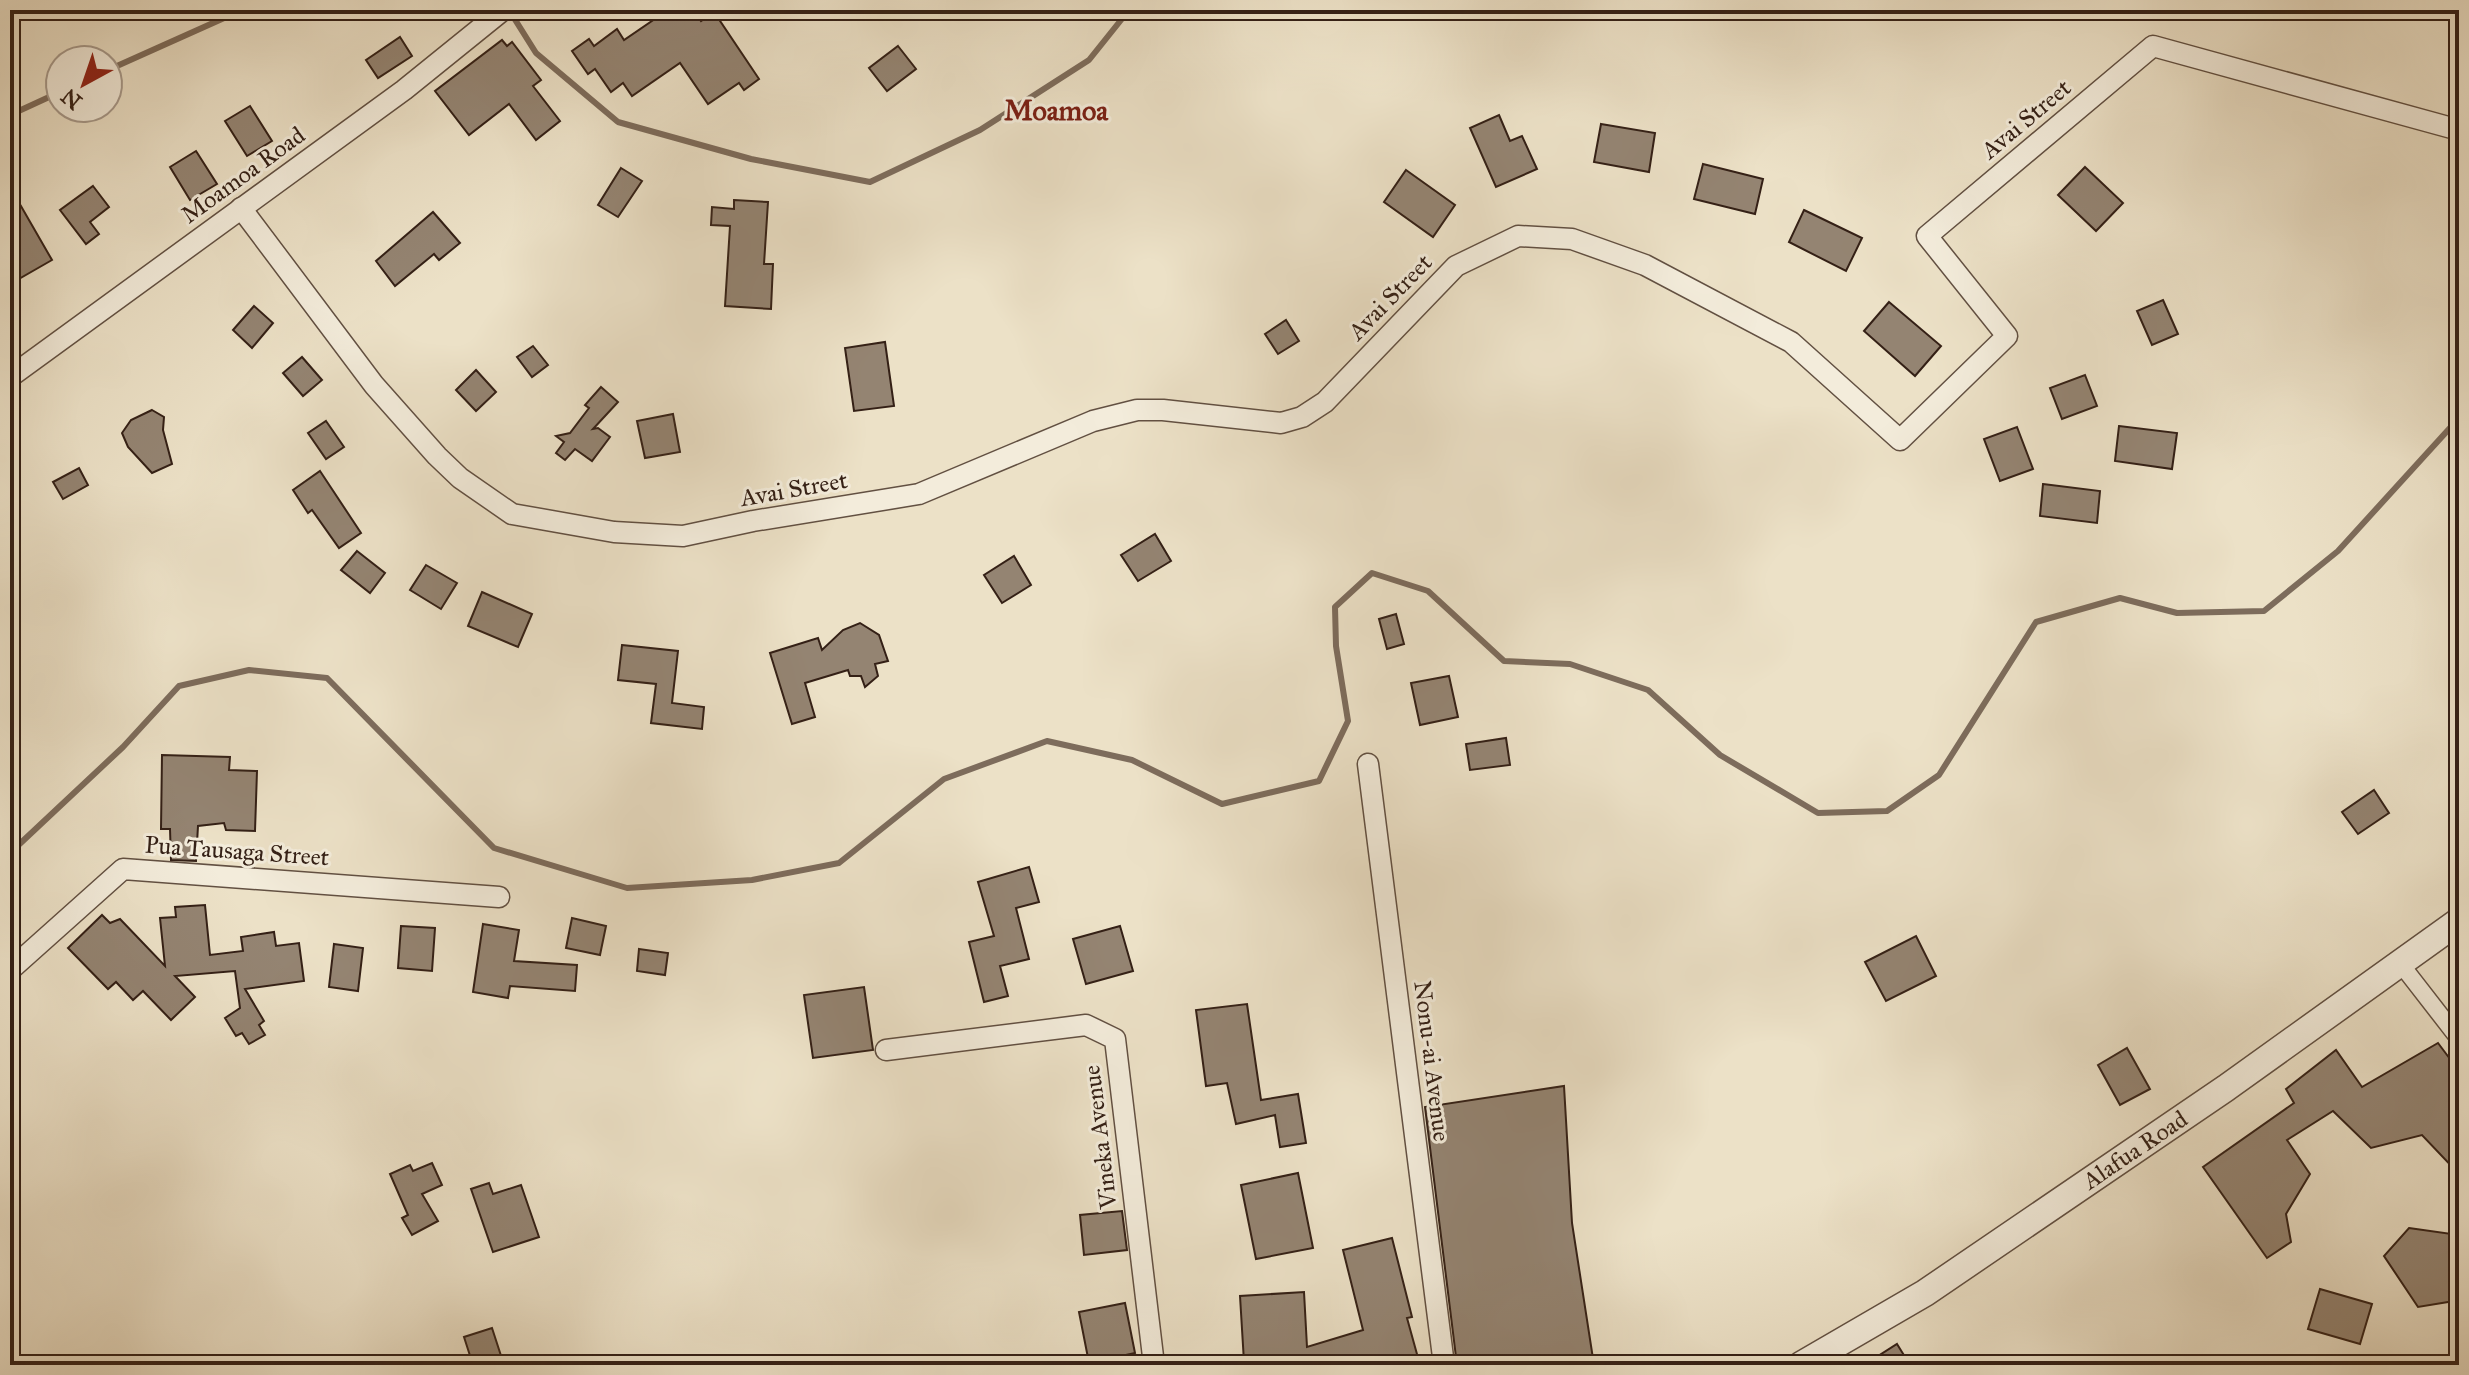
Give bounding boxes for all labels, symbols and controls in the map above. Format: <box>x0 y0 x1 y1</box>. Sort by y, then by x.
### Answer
north arrow <box>44 44 124 124</box>
street label: Avai Street <box>1974 72 2077 166</box>
text: N <box>55 82 87 115</box>
district label: Moamoa <box>1004 93 1109 128</box>
street label: Moamoa Road <box>175 120 311 230</box>
street label: Avai Street <box>1341 247 1439 347</box>
street label: Avai Street <box>737 465 850 513</box>
street label: Pua Tausaga Street <box>144 830 331 872</box>
street label: Nonu-ai Avenue <box>1407 979 1457 1143</box>
street label: Vineka Avenue <box>1076 1063 1124 1212</box>
street label: Alafua Road <box>2076 1104 2193 1197</box>

